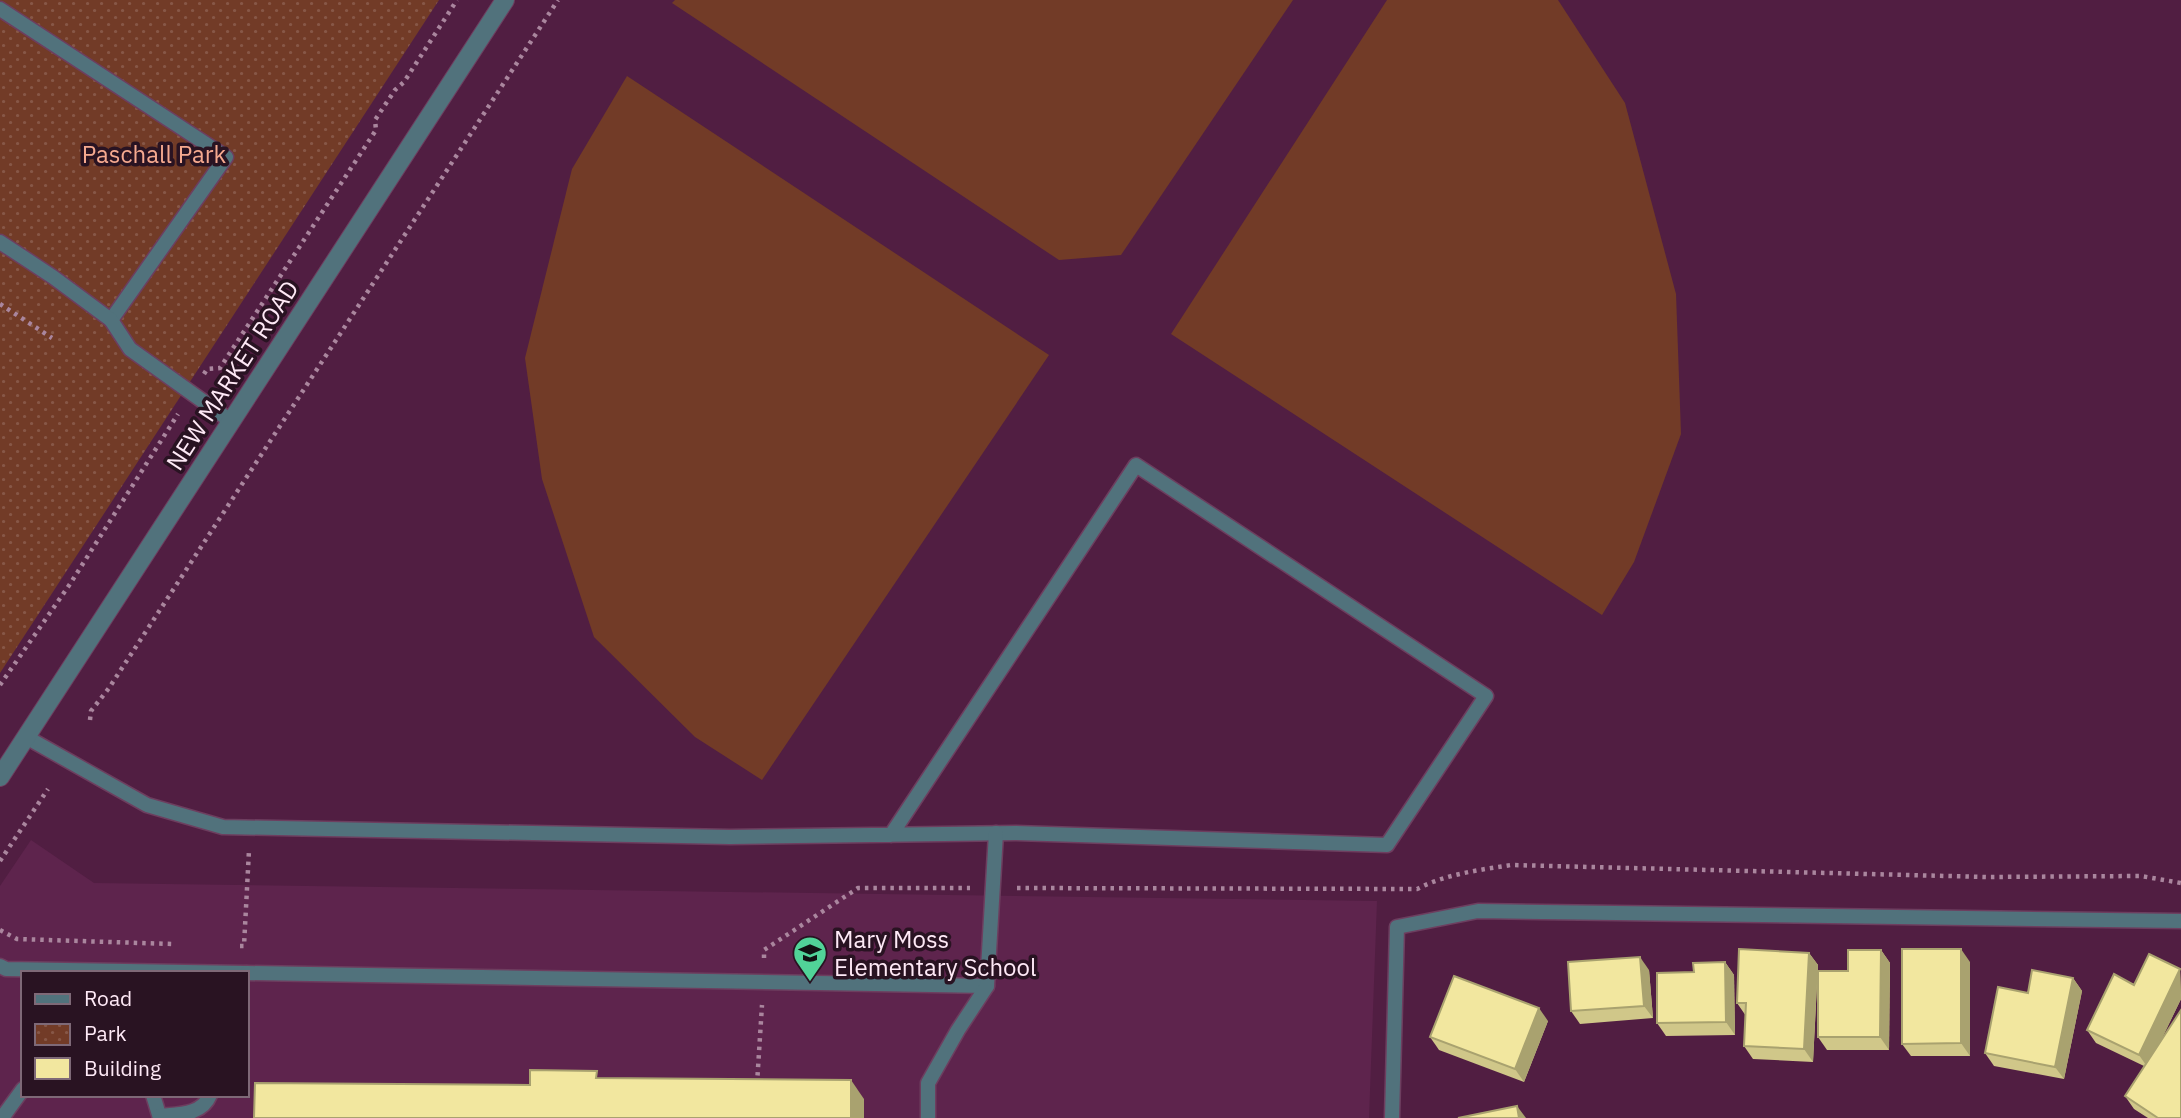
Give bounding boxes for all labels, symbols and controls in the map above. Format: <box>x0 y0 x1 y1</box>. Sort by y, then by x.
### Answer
park label: Paschall Park <box>82 138 227 170</box>
street label: NEW MARKET ROAD <box>159 274 305 476</box>
place label: Mary Moss Elementary School <box>834 923 1036 983</box>
school or university icon: Mary Moss Elementary School <box>791 934 829 983</box>
legend <box>21 971 248 1097</box>
text: Road <box>84 984 132 1012</box>
text: Park <box>84 1019 127 1047</box>
text: Building <box>84 1054 161 1082</box>

